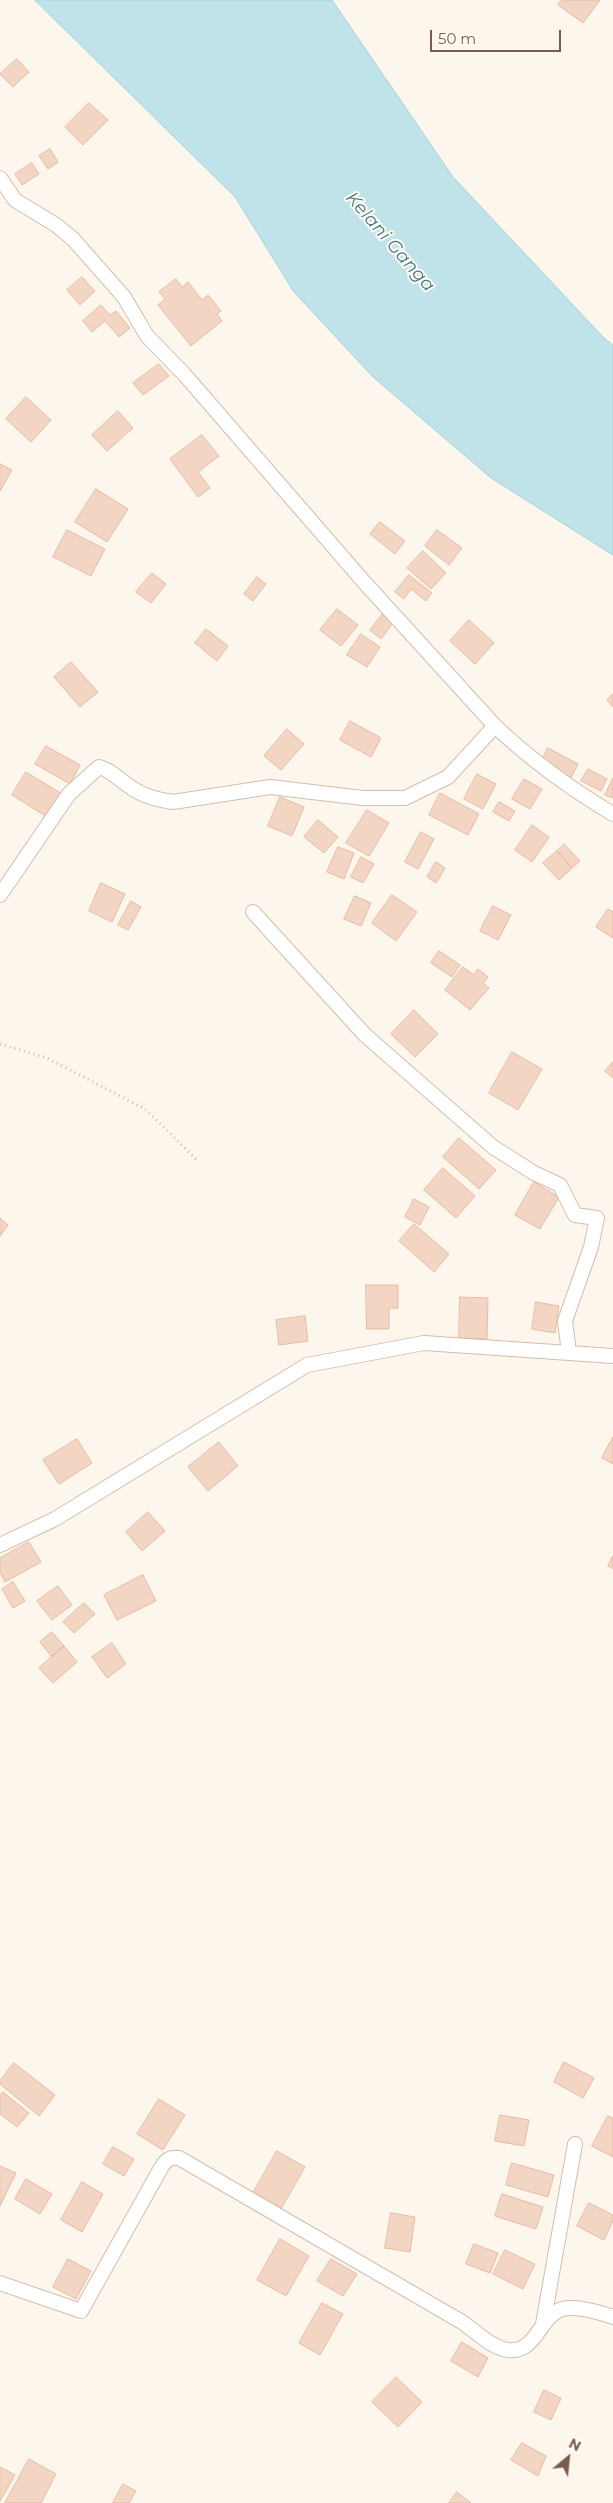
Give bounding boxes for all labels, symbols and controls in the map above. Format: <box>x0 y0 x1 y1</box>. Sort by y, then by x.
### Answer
scale bar <box>433 20 564 52</box>
text: 50 m <box>438 29 476 48</box>
water label: Kelani Ganga <box>341 188 439 296</box>
north arrow <box>543 2433 593 2483</box>
text: N <box>566 2434 584 2455</box>

